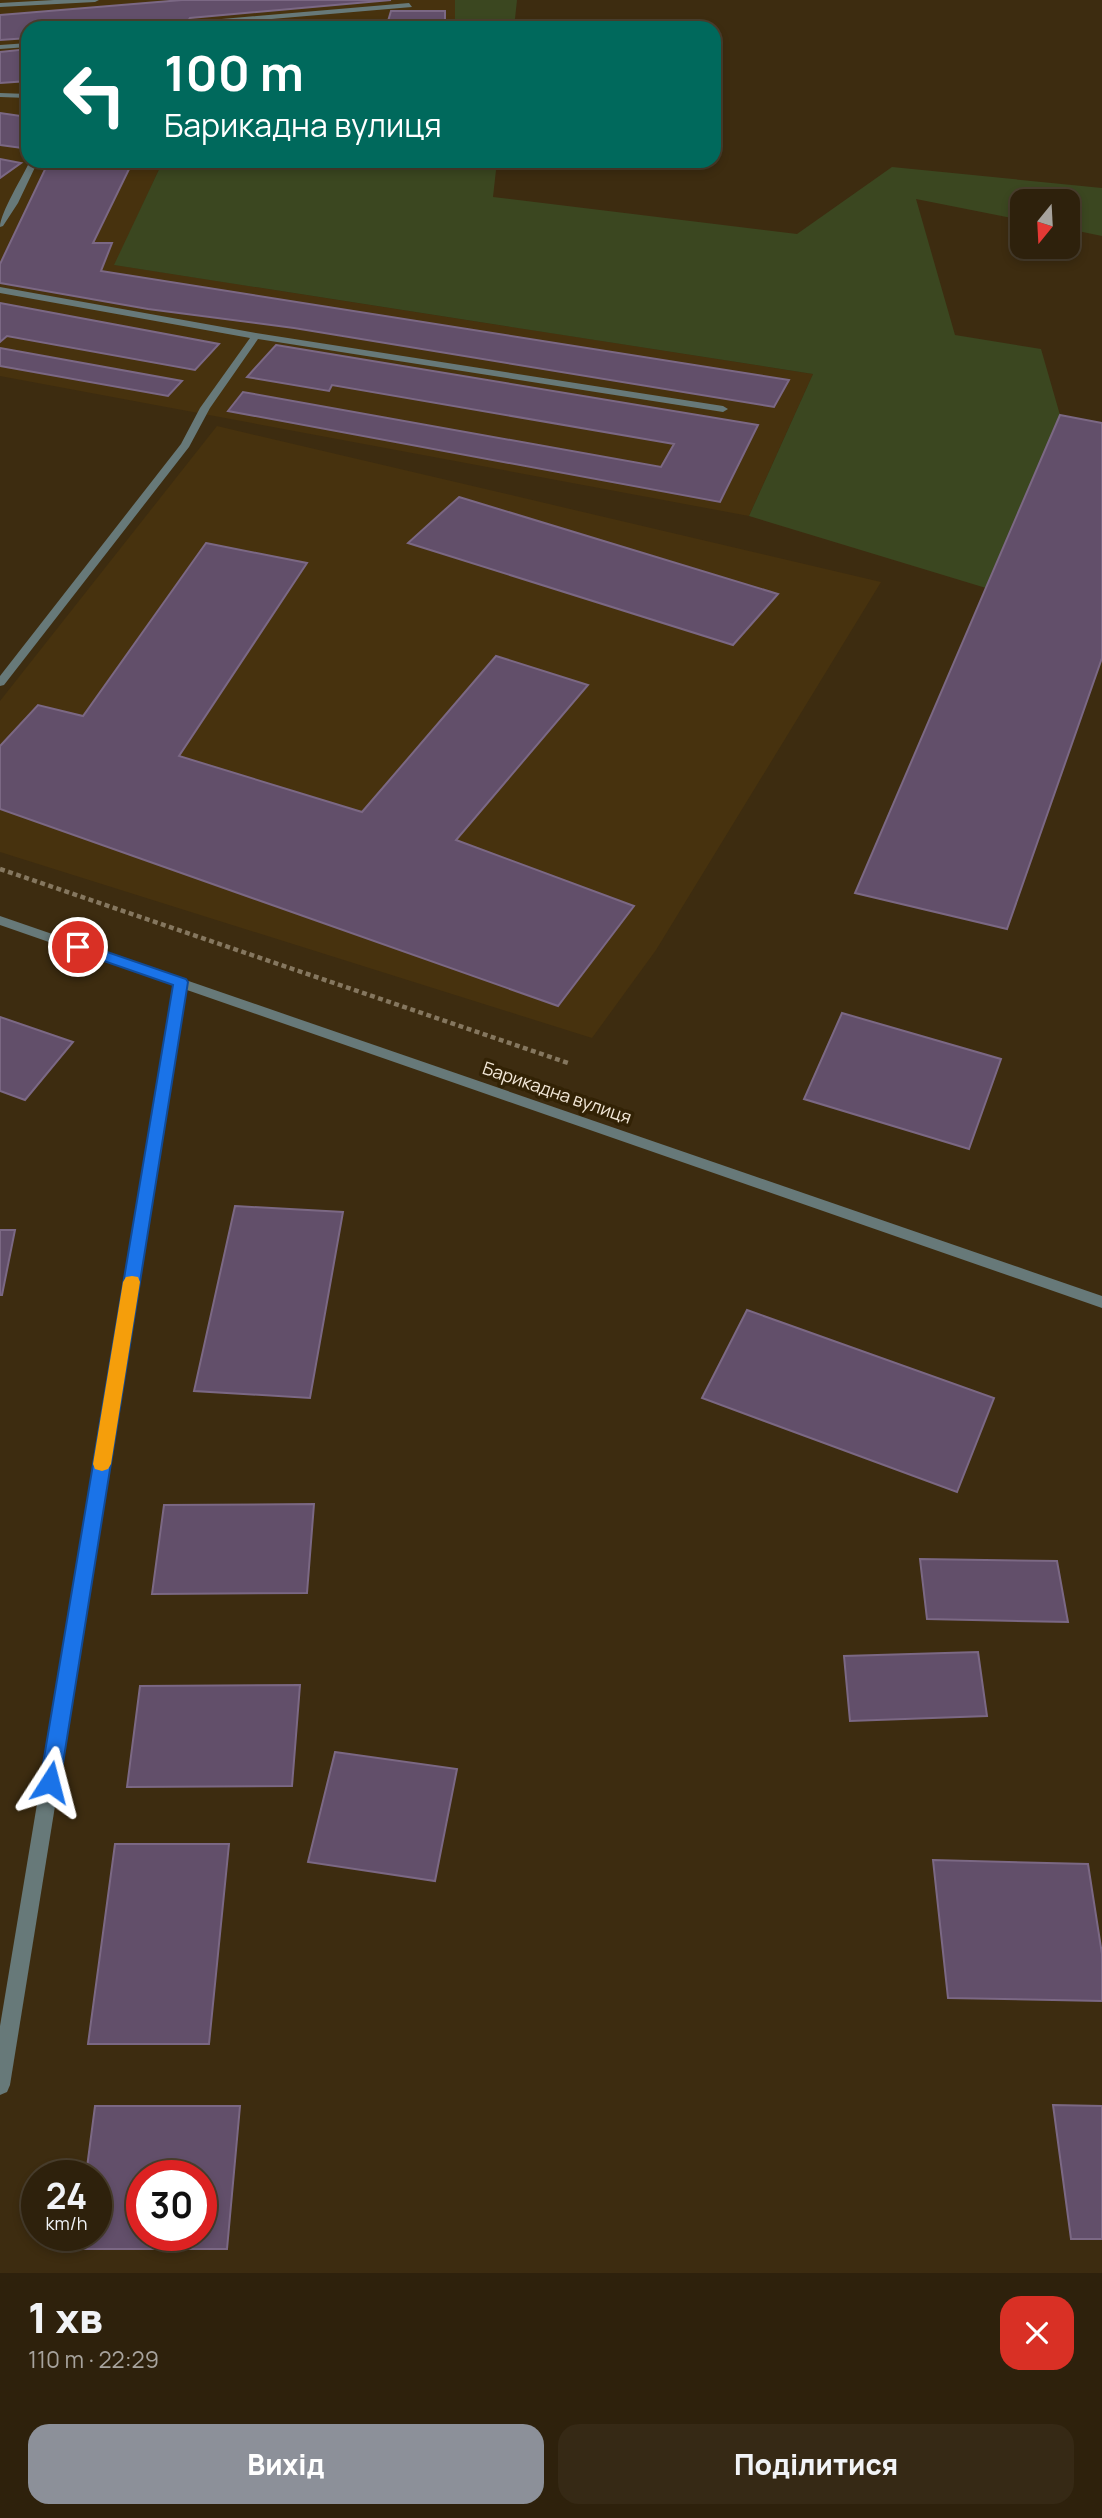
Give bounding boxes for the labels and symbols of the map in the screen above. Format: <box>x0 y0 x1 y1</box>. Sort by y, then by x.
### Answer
north arrow <box>1010 189 1080 259</box>
pin <box>48 917 108 977</box>
street label: Барикадна вулиця <box>480 1055 635 1129</box>
position arrow <box>13 1745 87 1819</box>
speed limit sign: 30 <box>126 2160 217 2251</box>

